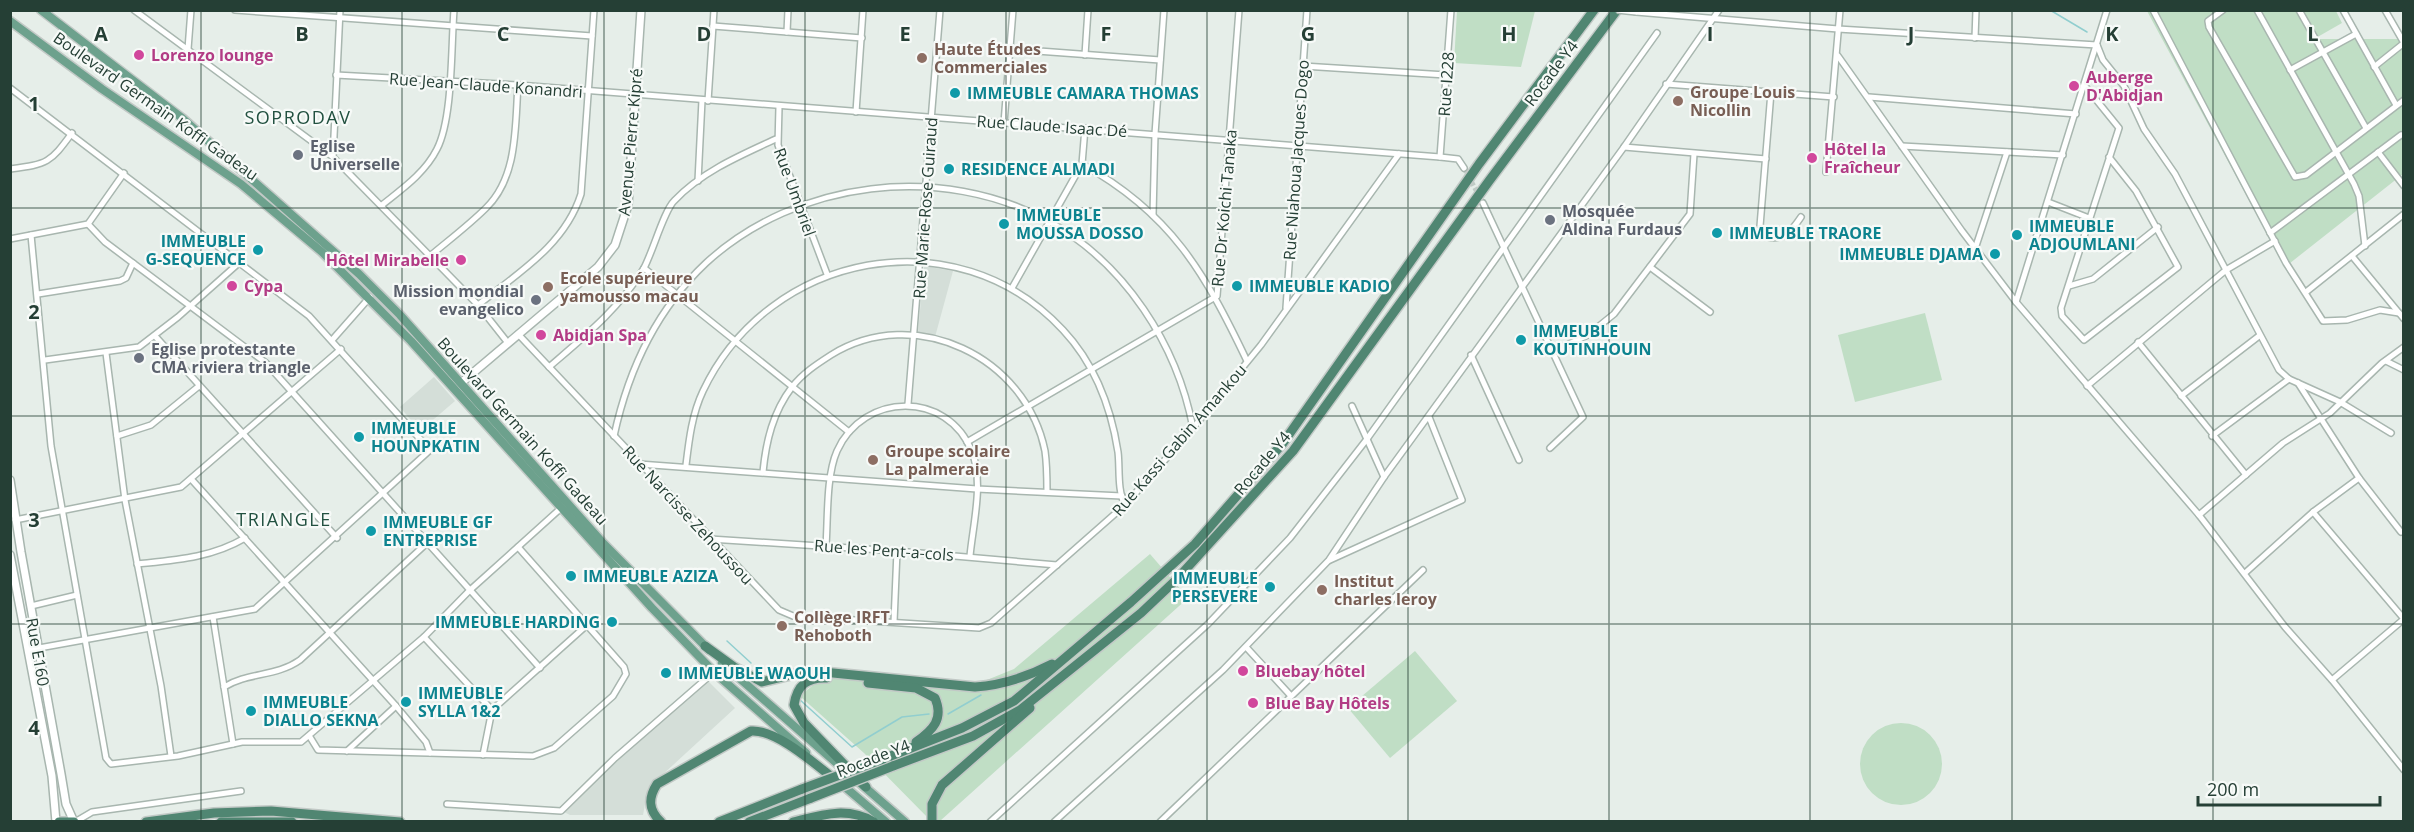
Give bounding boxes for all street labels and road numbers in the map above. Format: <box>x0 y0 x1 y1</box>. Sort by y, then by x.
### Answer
street label: Boulevard Germain Koffi Gadeau <box>49 27 263 185</box>
street label: Rocade Y4 <box>1519 36 1583 110</box>
street label: Rue I228 <box>1433 51 1459 117</box>
street label: Rue Niahoua Jacques Dogo <box>1278 59 1314 261</box>
street label: Rue Jean-Claude Konandri <box>388 67 584 103</box>
street label: Avenue Pierre Kipré <box>613 67 647 217</box>
street label: Rue Claude Isaac Dé <box>976 110 1128 142</box>
street label: Rue Marie-Rose Guiraud <box>908 117 942 299</box>
street label: Rue Dr Koichi Tanaka <box>1206 128 1242 288</box>
street label: Rue Umbriel <box>769 145 821 239</box>
street label: Boulevard Germain Koffi Gadeau <box>433 332 613 530</box>
street label: Rue Kassi Gabin Amankou <box>1107 359 1251 521</box>
street label: Rocade Y4 <box>1229 426 1295 500</box>
street label: Rue Narcisse Zehoussou <box>618 441 758 589</box>
street label: Rue les Pent-a-cols <box>813 534 955 566</box>
street label: Rue E160 <box>21 616 55 688</box>
street label: Rocade Y4 <box>833 734 913 782</box>

